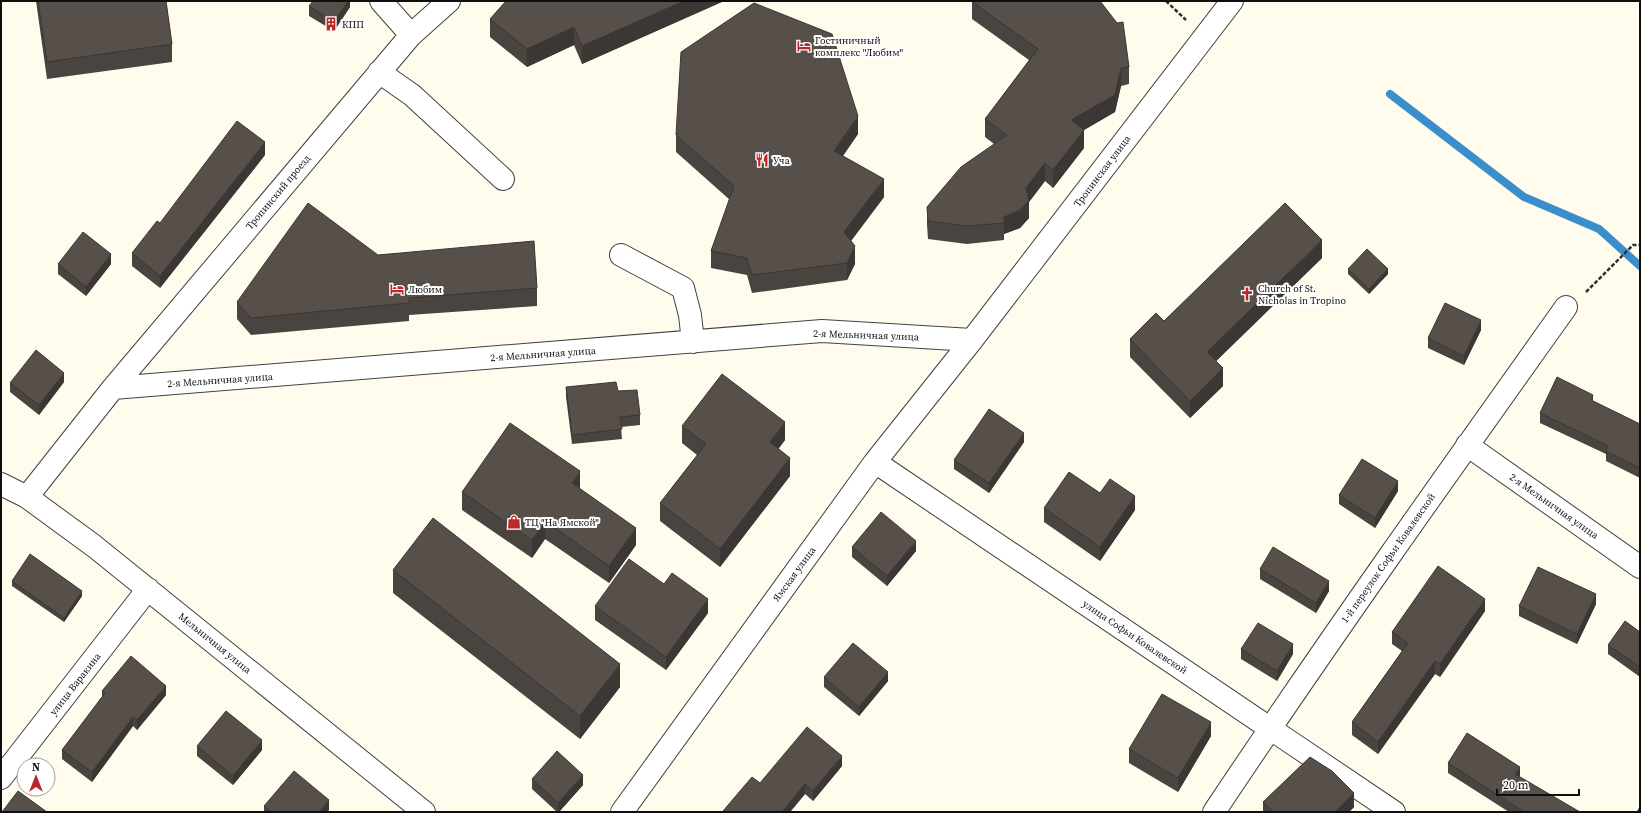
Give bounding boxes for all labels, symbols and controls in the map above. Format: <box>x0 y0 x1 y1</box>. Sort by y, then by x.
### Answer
building icon: КПП <box>323 16 339 32</box>
place label: КПП <box>342 18 364 31</box>
place label: Гостиничный комплекс "Любим" <box>815 34 903 59</box>
hotel icon: Гостиничный комплекс "Любим" <box>796 38 812 54</box>
street label: Тропинская улица <box>1071 132 1134 210</box>
street label: Тропинский проезд <box>243 152 313 232</box>
restaurant icon: Уча <box>754 152 770 168</box>
place label: Уча <box>773 154 791 167</box>
hotel icon: Любим <box>389 281 405 297</box>
place label: Church of St. Nicholas in Tropino <box>1258 282 1346 307</box>
place label: Любим <box>408 283 442 296</box>
church icon: Church of St. Nicholas in Tropino <box>1239 286 1255 302</box>
street label: 2-я Мельничная улица <box>813 327 920 343</box>
street label: 2-я Мельничная улица <box>490 344 597 364</box>
street label: 2-я Мельничная улица <box>167 370 274 390</box>
street label: 2-я Мельничная улица <box>1507 470 1602 542</box>
street label: 1-й переулок Софьи Ковалевской <box>1338 490 1438 625</box>
shop icon: ТЦ "На Ямской" <box>506 514 522 530</box>
place label: ТЦ "На Ямской" <box>525 516 599 529</box>
street label: Ямская улица <box>770 543 819 604</box>
street label: улица Софьи Ковалевской <box>1080 597 1190 677</box>
street label: Мельничная улица <box>176 610 255 677</box>
street label: улица Варакина <box>47 649 104 718</box>
north arrow <box>16 757 56 797</box>
text: N <box>32 760 40 775</box>
scale bar <box>1497 771 1579 797</box>
text: 20 m <box>1503 777 1529 793</box>

